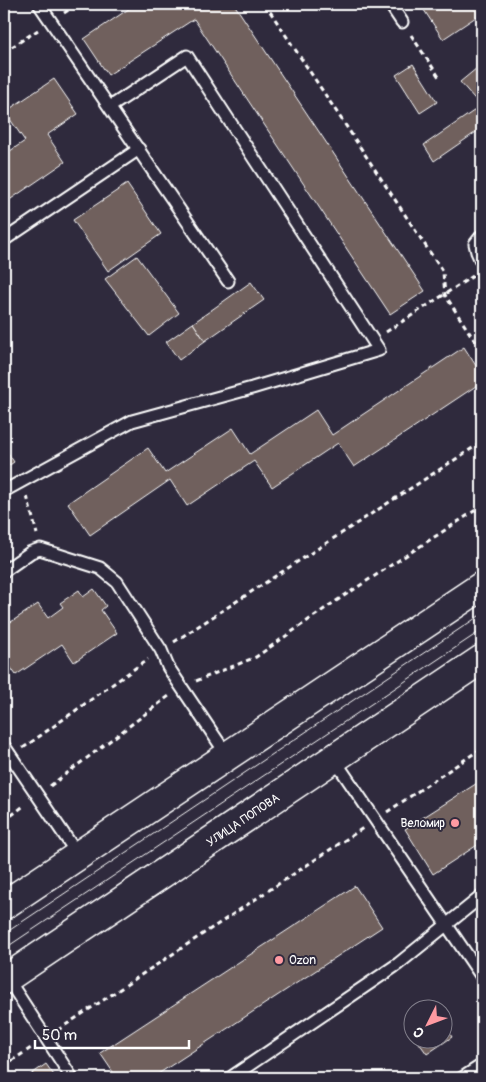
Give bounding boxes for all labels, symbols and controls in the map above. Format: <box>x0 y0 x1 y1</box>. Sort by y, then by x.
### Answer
street label: УЛИЦА ПОПОВА <box>204 790 283 850</box>
place label: Веломир <box>401 816 445 831</box>
marker: Веломир <box>449 817 461 829</box>
place label: Ozon <box>289 953 316 968</box>
marker: Ozon <box>273 954 285 966</box>
north arrow <box>404 1000 454 1050</box>
scale bar <box>35 1017 189 1049</box>
text: С <box>409 1023 428 1041</box>
text: 50 m <box>42 1026 77 1045</box>

